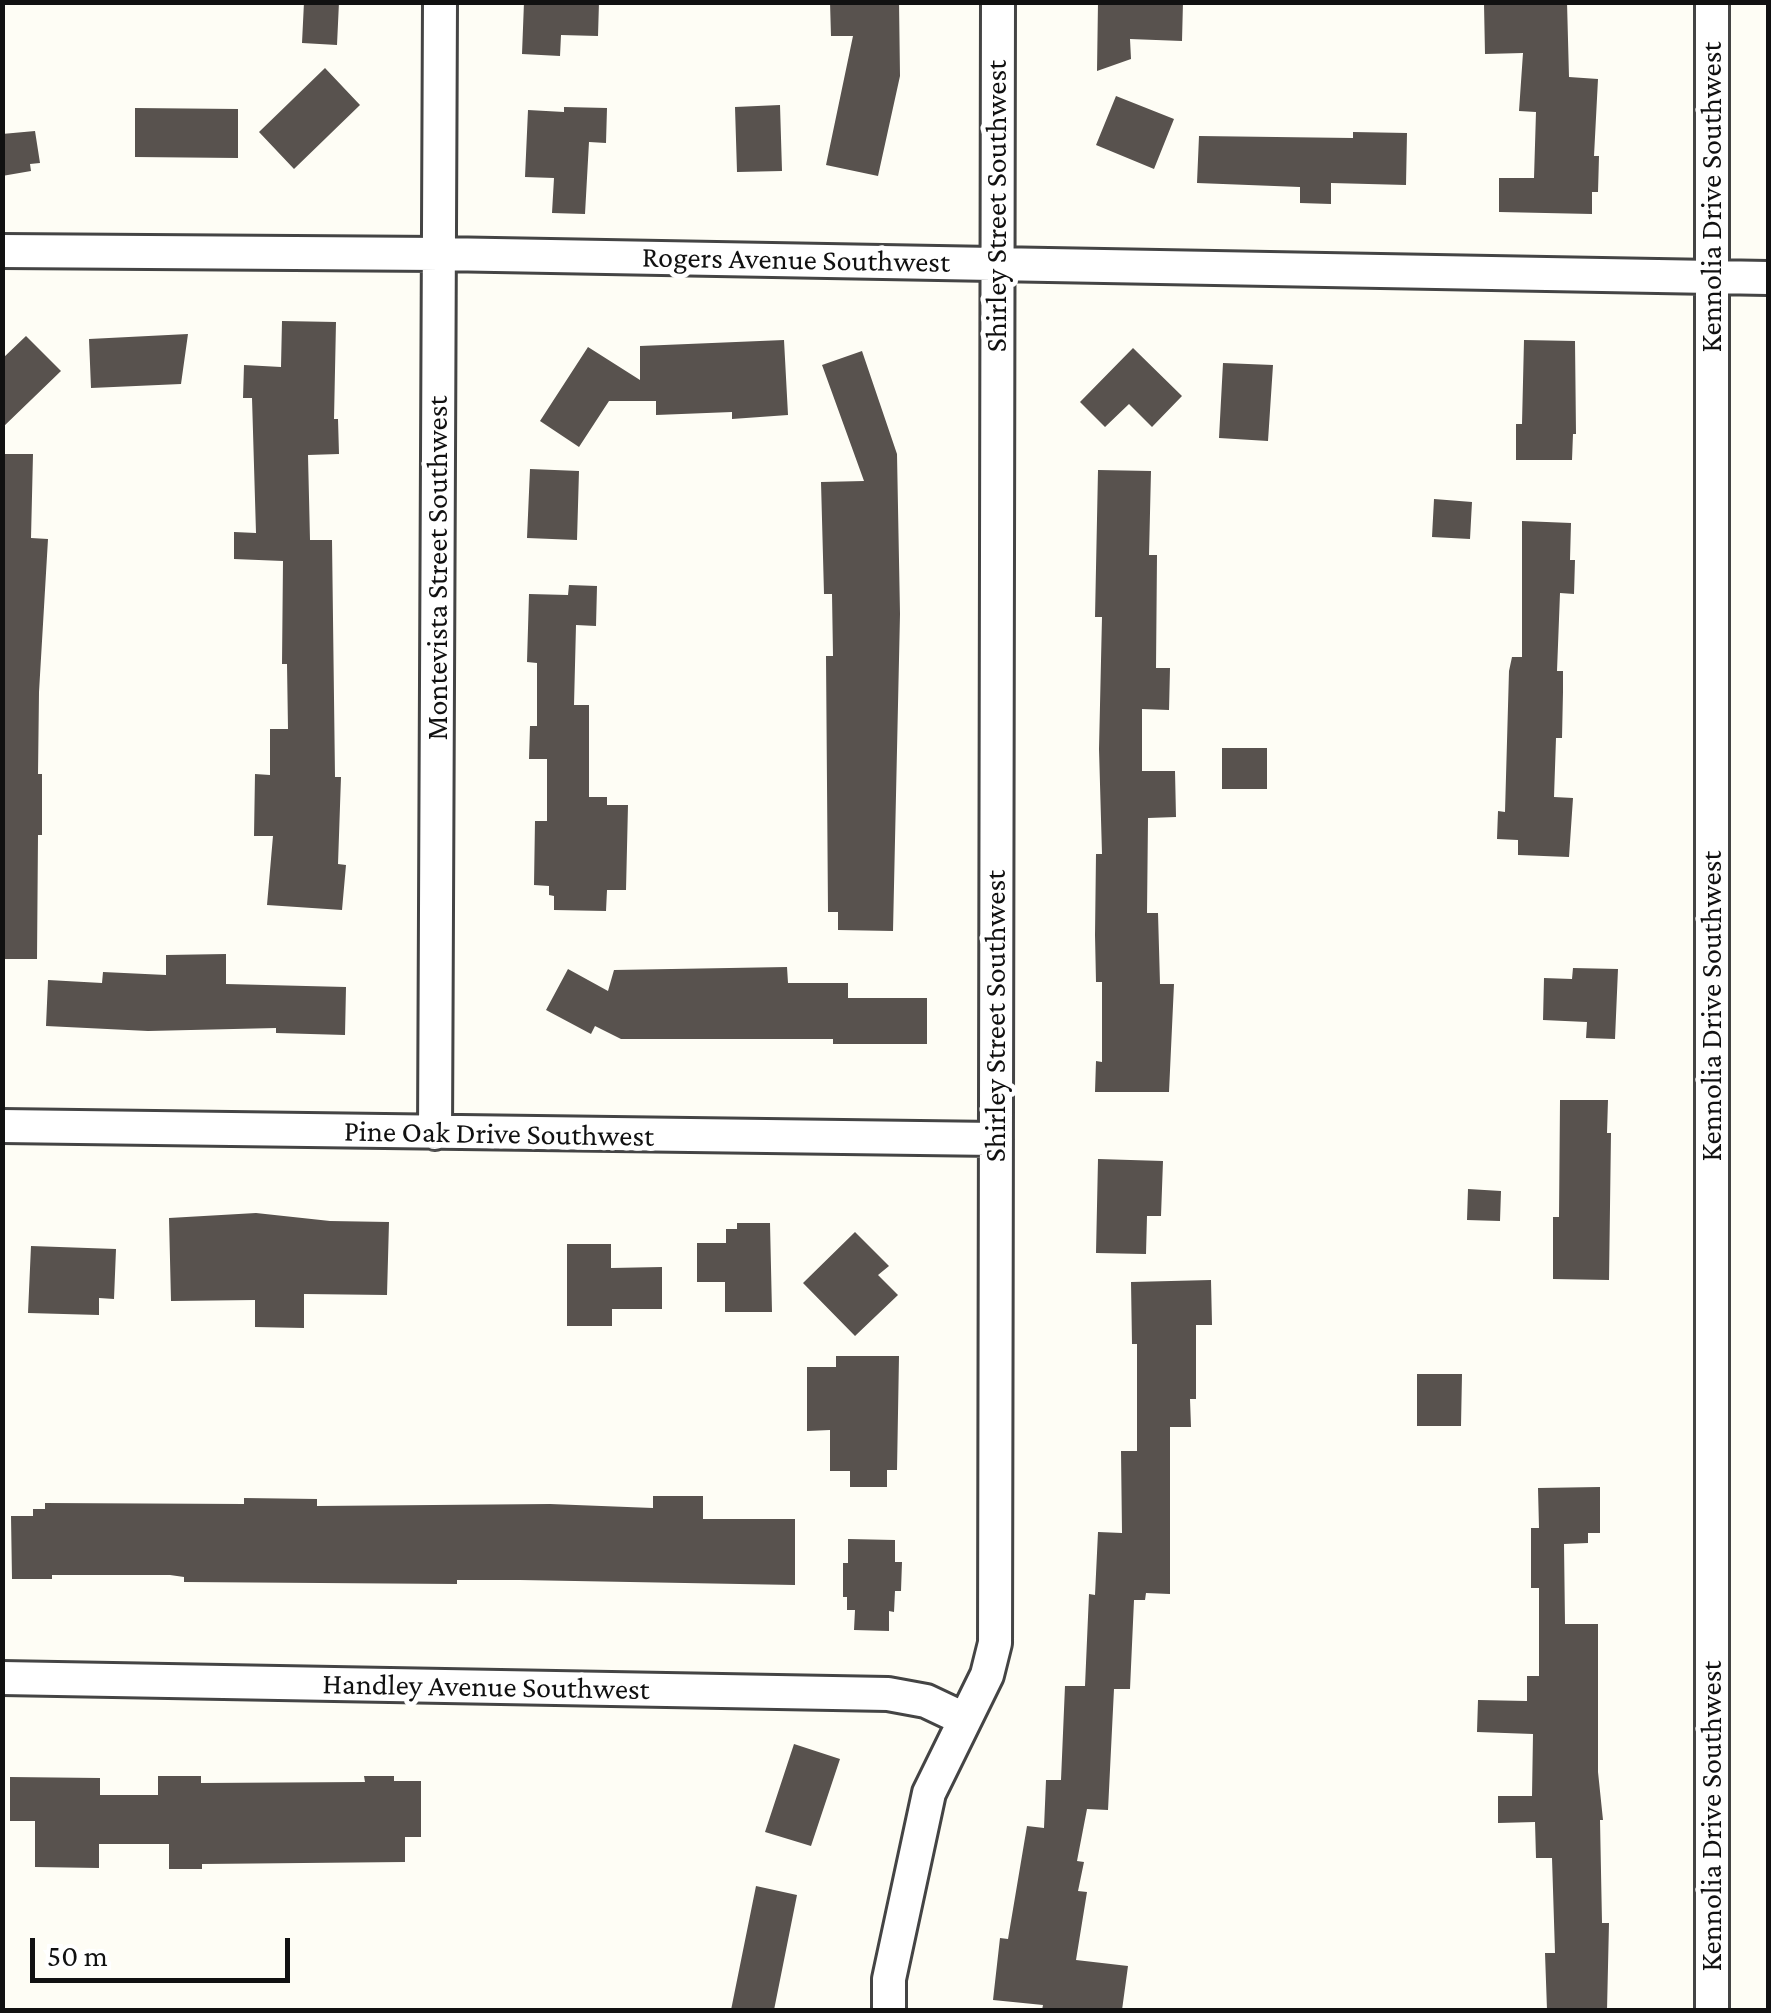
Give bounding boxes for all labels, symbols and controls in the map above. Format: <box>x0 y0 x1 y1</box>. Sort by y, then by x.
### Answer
street label: Kennolia Drive Southwest <box>1694 42 1730 352</box>
street label: Shirley Street Southwest <box>979 60 1015 352</box>
street label: Rogers Avenue Southwest <box>642 239 950 281</box>
street label: Montevista Street Southwest <box>420 396 456 740</box>
street label: Kennolia Drive Southwest <box>1694 851 1730 1161</box>
street label: Shirley Street Southwest <box>978 870 1014 1162</box>
street label: Pine Oak Drive Southwest <box>344 1113 654 1155</box>
street label: Kennolia Drive Southwest <box>1694 1661 1730 1971</box>
street label: Handley Avenue Southwest <box>322 1666 650 1708</box>
scale bar <box>35 1918 295 1980</box>
text: 50 m <box>47 1939 108 1972</box>

